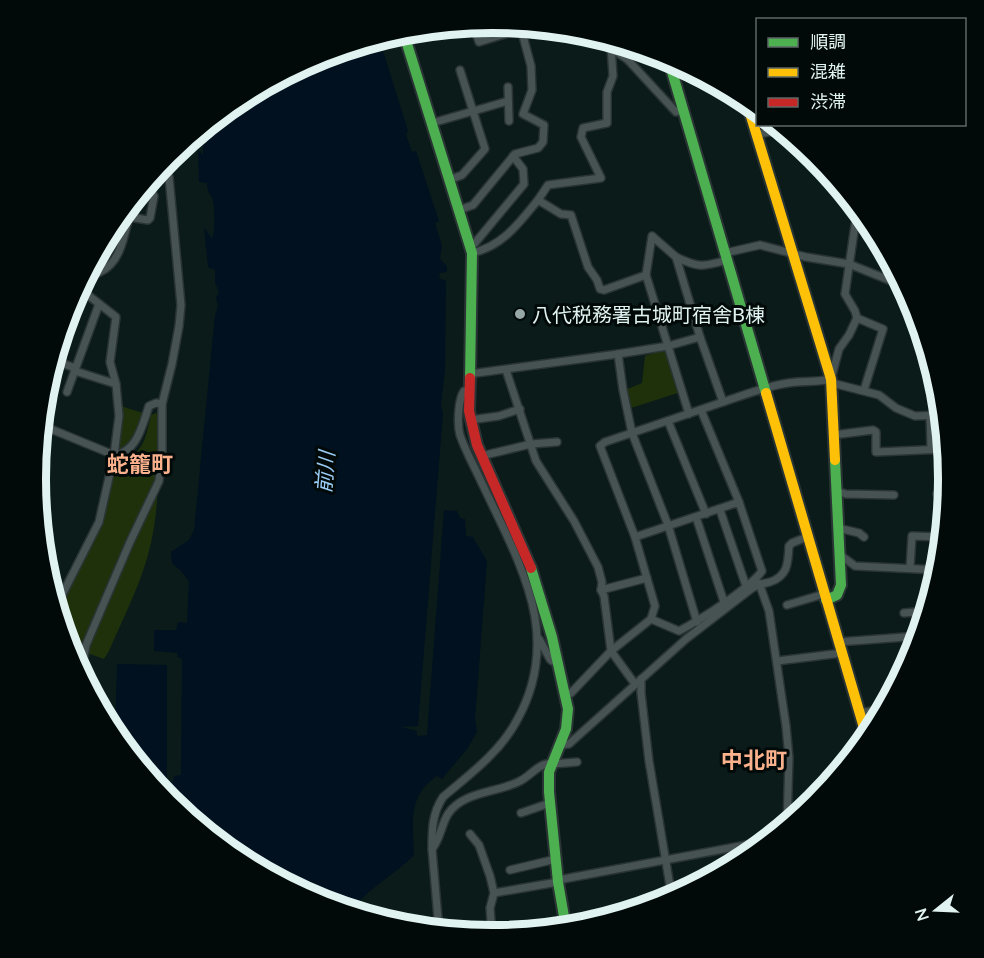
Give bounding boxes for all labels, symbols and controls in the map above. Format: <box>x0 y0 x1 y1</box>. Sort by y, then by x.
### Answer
legend <box>756 18 966 126</box>
text: 順調 <box>810 30 846 52</box>
text: 混雑 <box>810 60 846 82</box>
text: 渋滞 <box>810 90 846 112</box>
place label: 八代税務署古城町宿舎B棟 <box>532 302 765 326</box>
marker: 八代税務署古城町宿舎B棟 <box>513 307 527 321</box>
water label: 前川 <box>310 448 338 494</box>
district label: 蛇籠町 <box>107 450 173 477</box>
district label: 中北町 <box>721 746 787 773</box>
north arrow <box>906 880 966 940</box>
text: N <box>910 906 932 924</box>

